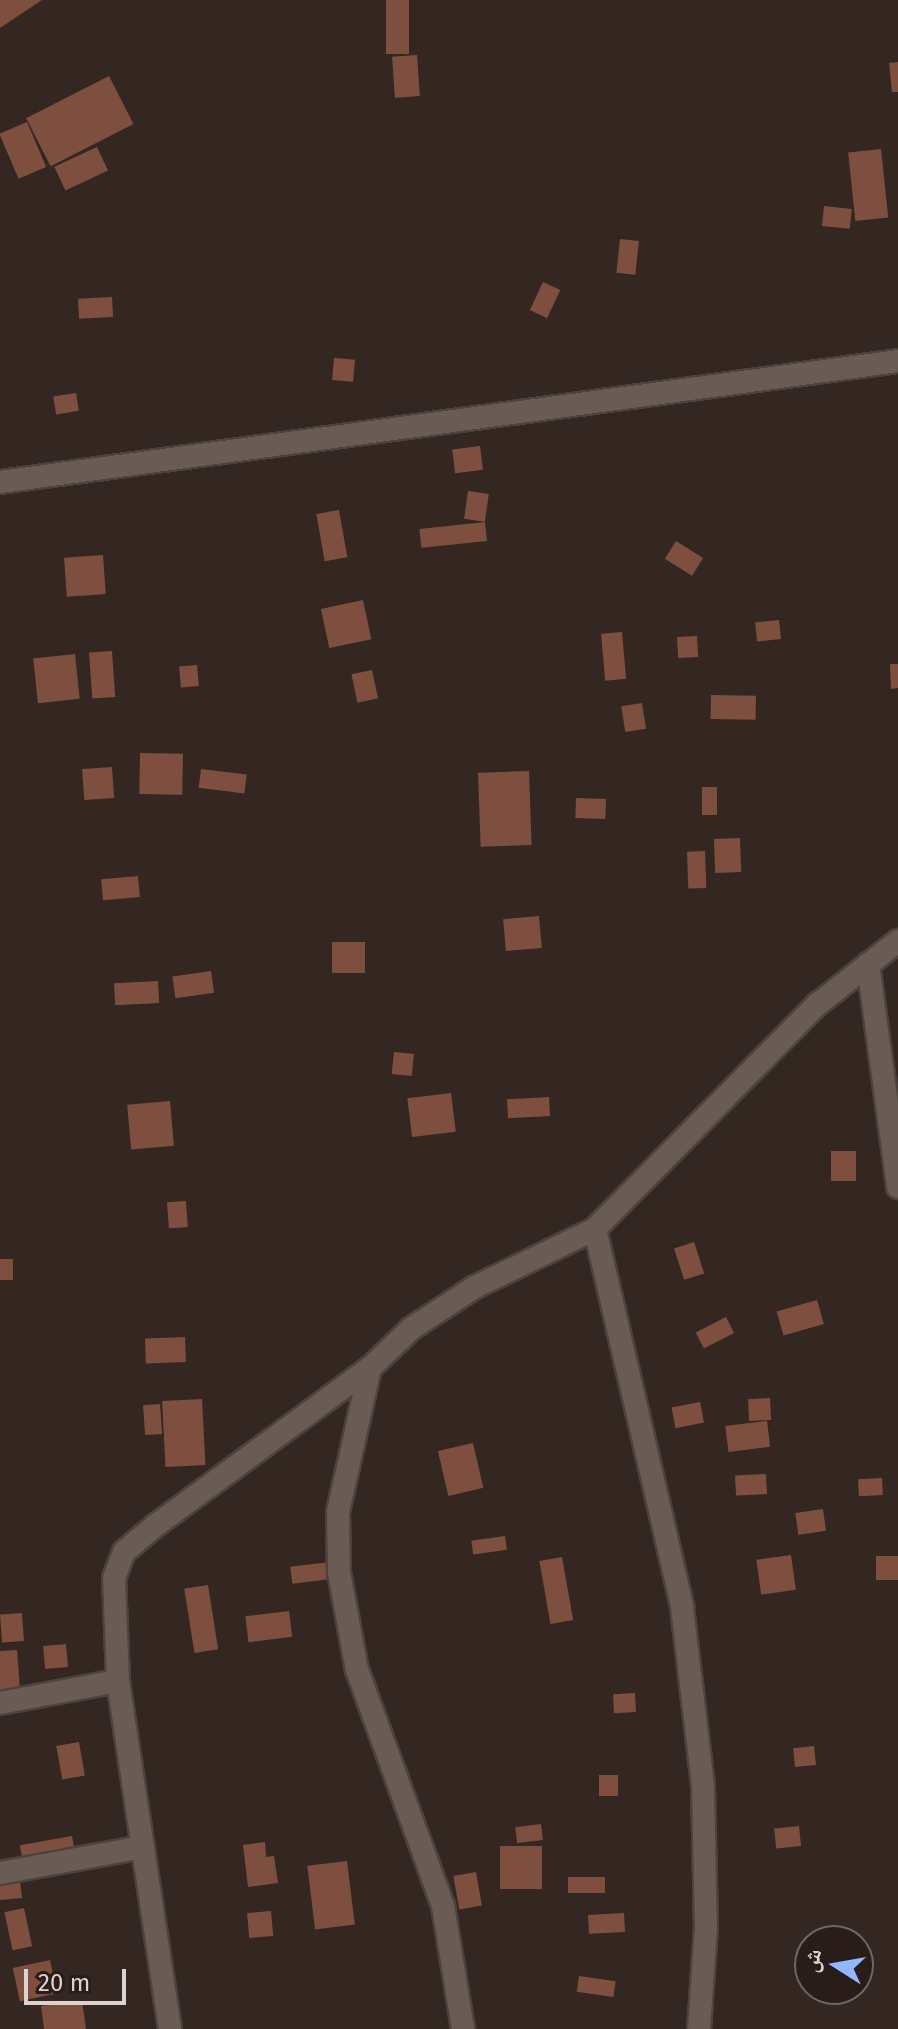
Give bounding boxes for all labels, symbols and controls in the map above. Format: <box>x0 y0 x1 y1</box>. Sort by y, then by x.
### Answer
north arrow <box>794 1925 874 2005</box>
text: ش <box>796 1947 827 1975</box>
scale bar <box>28 1953 130 2003</box>
text: 20 m <box>38 1969 90 1997</box>

